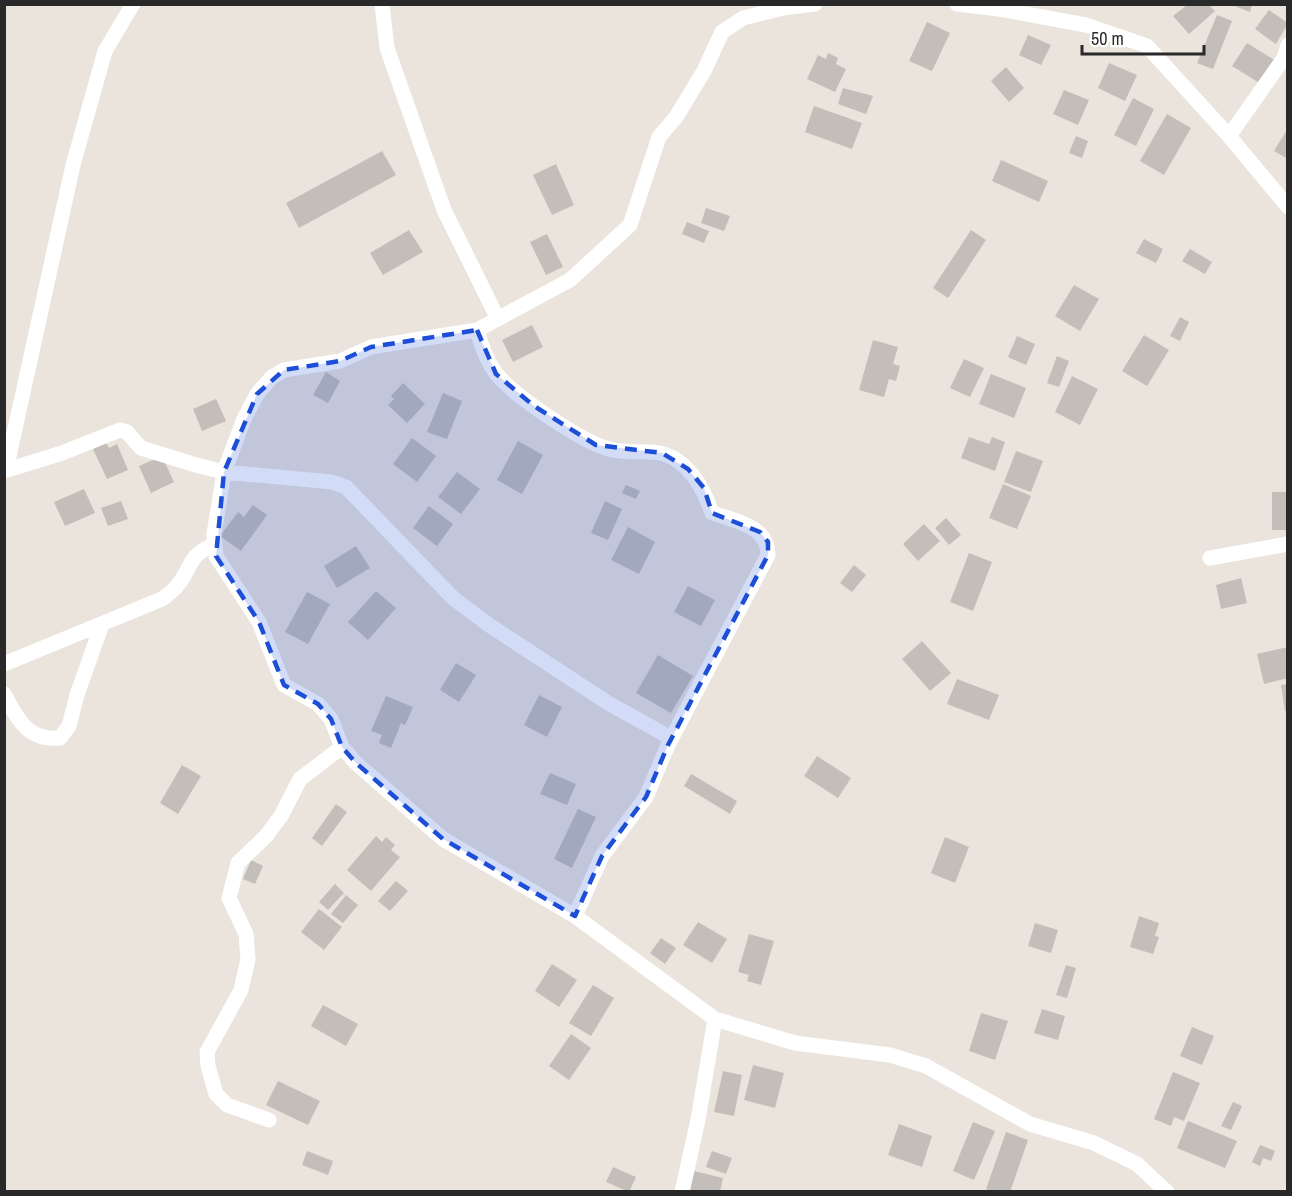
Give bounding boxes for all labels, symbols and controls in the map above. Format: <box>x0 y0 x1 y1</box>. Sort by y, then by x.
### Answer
scale bar <box>1082 18 1204 56</box>
text: 50 m <box>1091 26 1124 51</box>

